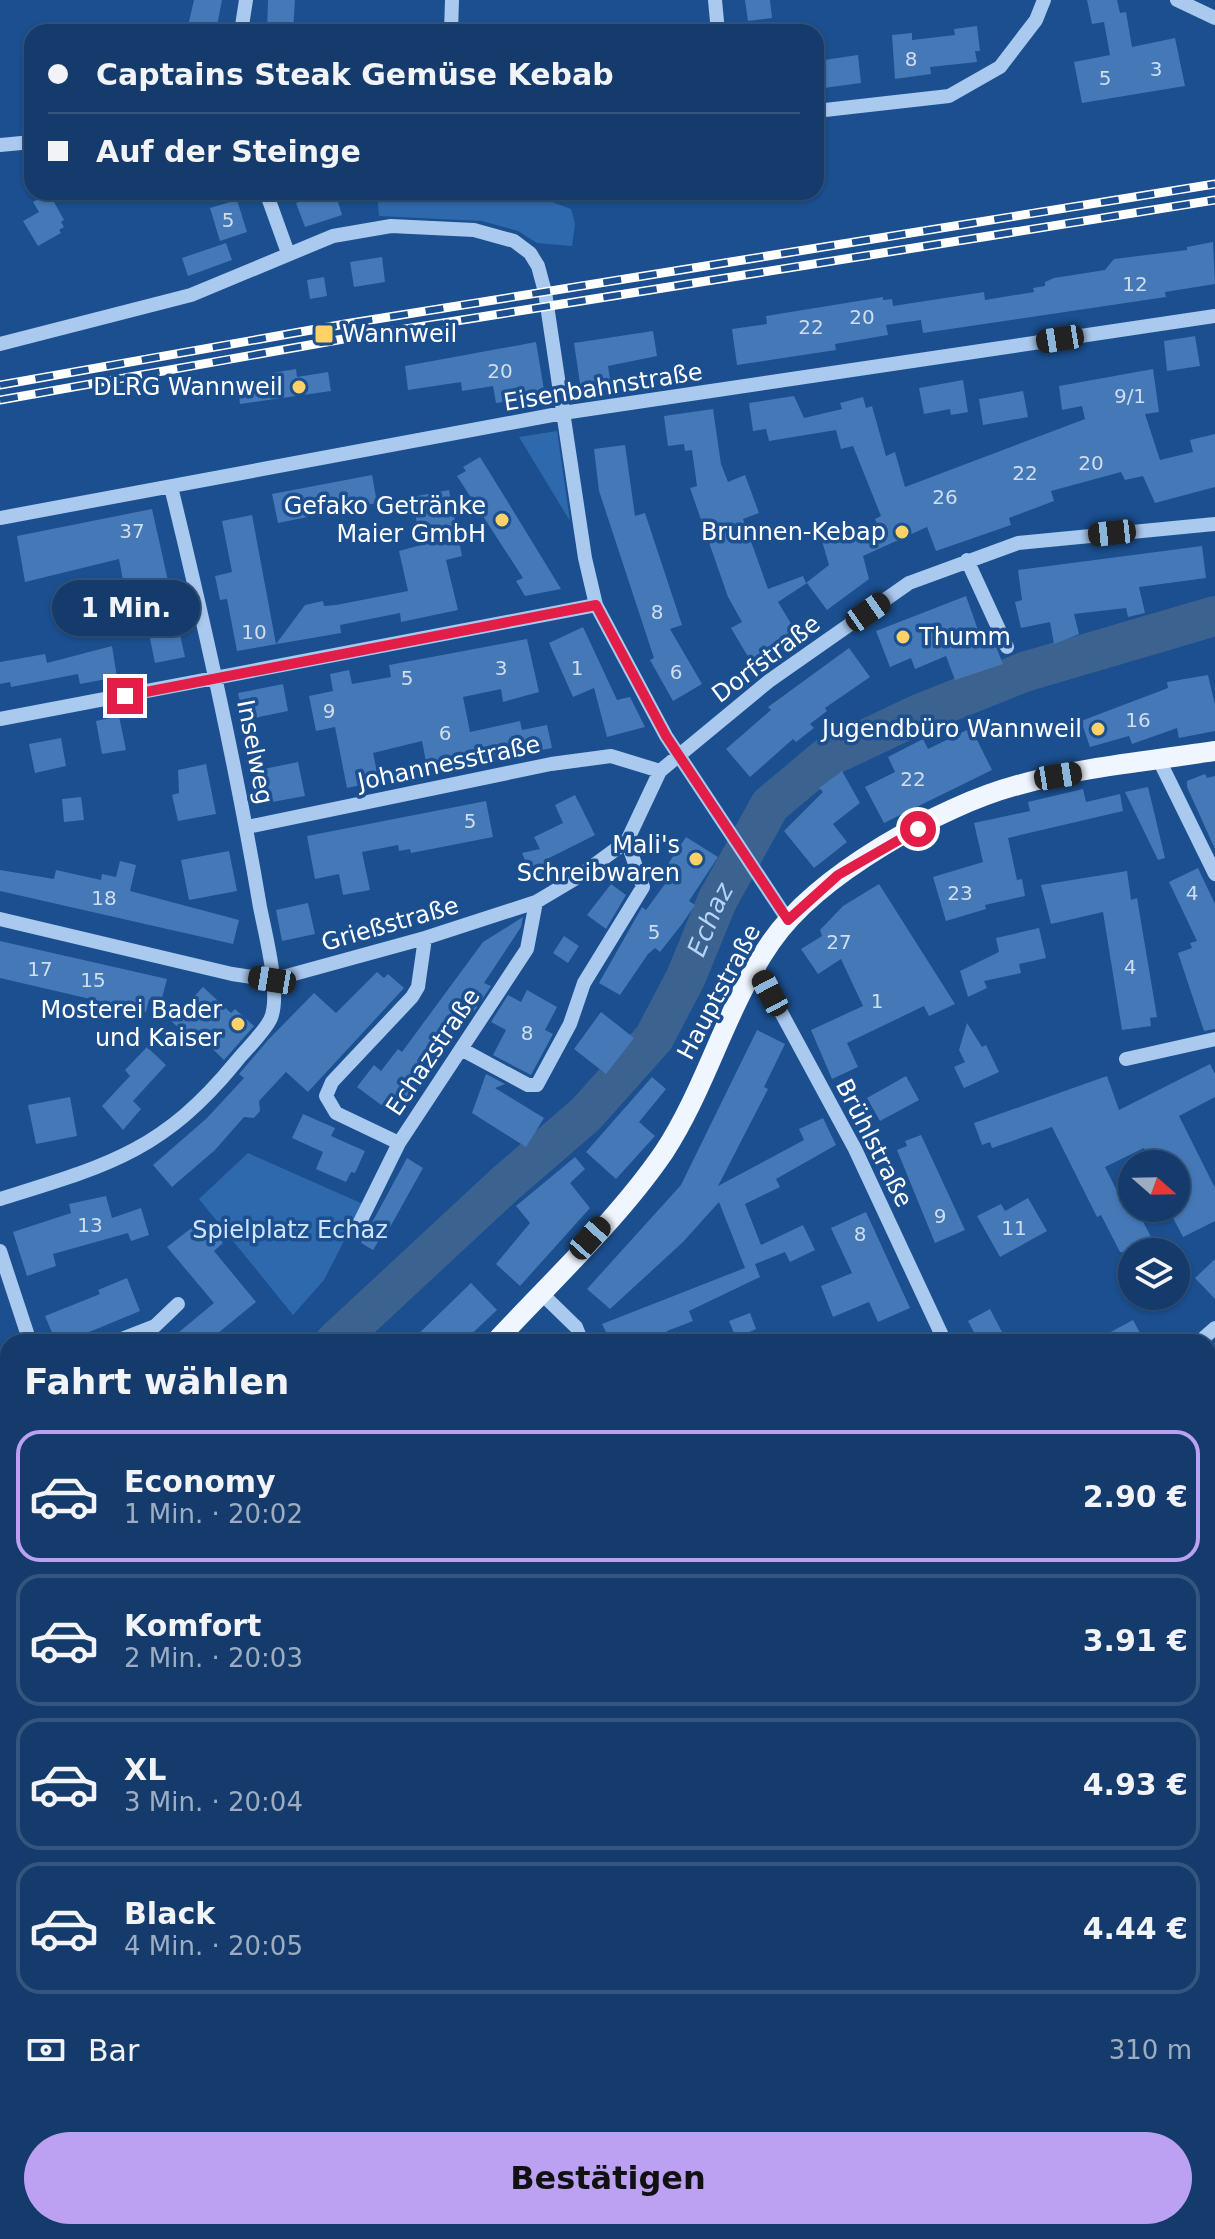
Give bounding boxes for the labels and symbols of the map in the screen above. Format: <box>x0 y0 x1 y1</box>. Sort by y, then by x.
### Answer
house number: 8 <box>905 47 917 71</box>
house number: 3 <box>1150 57 1162 81</box>
house number: 5 <box>1099 66 1111 90</box>
house number: 5 <box>222 208 234 232</box>
house number: 12 <box>1122 272 1148 296</box>
house number: 20 <box>849 305 875 329</box>
house number: 22 <box>798 315 824 339</box>
place label: Wannweil <box>342 320 457 348</box>
marker: Wannweil <box>313 323 335 345</box>
car <box>1034 323 1086 355</box>
street label: Eisenbahnstraße <box>502 357 704 417</box>
house number: 20 <box>487 359 513 383</box>
place label: DLRG Wannweil <box>93 373 283 401</box>
marker: DLRG Wannweil <box>290 378 308 396</box>
house number: 9/1 <box>1114 384 1146 408</box>
house number: 20 <box>1078 451 1104 475</box>
house number: 22 <box>1012 461 1038 485</box>
house number: 26 <box>932 485 958 509</box>
place label: Gefako Getränke Maier GmbH <box>284 492 486 548</box>
marker: Gefako Getränke Maier GmbH <box>493 511 511 529</box>
place label: Brunnen-Kebap <box>701 518 886 546</box>
house number: 37 <box>119 519 145 543</box>
car <box>1087 519 1137 547</box>
marker: Brunnen-Kebap <box>893 523 911 541</box>
callout: 1 Min. <box>51 580 199 636</box>
car <box>841 588 895 636</box>
house number: 8 <box>651 600 663 624</box>
street label: Dorfstraße <box>707 609 825 709</box>
house number: 10 <box>241 620 267 644</box>
place label: Thumm <box>918 623 1011 651</box>
marker: Thumm <box>894 628 912 646</box>
house number: 3 <box>495 656 507 680</box>
house number: 1 <box>571 656 583 680</box>
house number: 6 <box>670 660 682 684</box>
house number: 5 <box>401 666 413 690</box>
route end <box>107 678 143 714</box>
street label: Inselweg <box>231 697 279 807</box>
house number: 9 <box>323 699 335 723</box>
house number: 16 <box>1125 708 1151 732</box>
place label: Jugendbüro Wannweil <box>820 715 1082 743</box>
marker: Jugendbüro Wannweil <box>1089 720 1107 738</box>
house number: 6 <box>439 721 451 745</box>
street label: Johannesstraße <box>353 730 543 796</box>
car <box>1032 760 1084 792</box>
house number: 22 <box>900 767 926 791</box>
house number: 5 <box>464 809 476 833</box>
route start <box>900 811 936 847</box>
place label: Mali's Schreibwaren <box>517 831 680 887</box>
marker: Mali's Schreibwaren <box>687 850 705 868</box>
water label: Echaz <box>681 877 740 961</box>
house number: 23 <box>947 881 973 905</box>
house number: 4 <box>1186 881 1198 905</box>
house number: 18 <box>91 886 117 910</box>
street label: Grießstraße <box>318 891 462 957</box>
house number: 5 <box>648 920 660 944</box>
street label: Hauptstraße <box>672 920 766 1064</box>
house number: 27 <box>826 930 852 954</box>
house number: 4 <box>1124 955 1136 979</box>
house number: 17 <box>27 957 53 981</box>
car <box>246 964 298 996</box>
car <box>748 966 792 1020</box>
house number: 15 <box>80 968 106 992</box>
street label: Echazstraße <box>380 983 486 1121</box>
house number: 1 <box>871 989 883 1013</box>
place label: Mosterei Bader und Kaiser <box>40 996 222 1052</box>
marker: Mosterei Bader und Kaiser <box>229 1015 247 1033</box>
house number: 8 <box>521 1021 533 1045</box>
street label: Brühlstraße <box>830 1074 918 1212</box>
north arrow <box>1118 1150 1190 1222</box>
house number: 9 <box>934 1204 946 1228</box>
car <box>565 1212 615 1264</box>
house number: 13 <box>77 1213 103 1237</box>
park label: Spielplatz Echaz <box>192 1216 388 1244</box>
house number: 11 <box>1001 1216 1027 1240</box>
house number: 8 <box>854 1222 866 1246</box>

